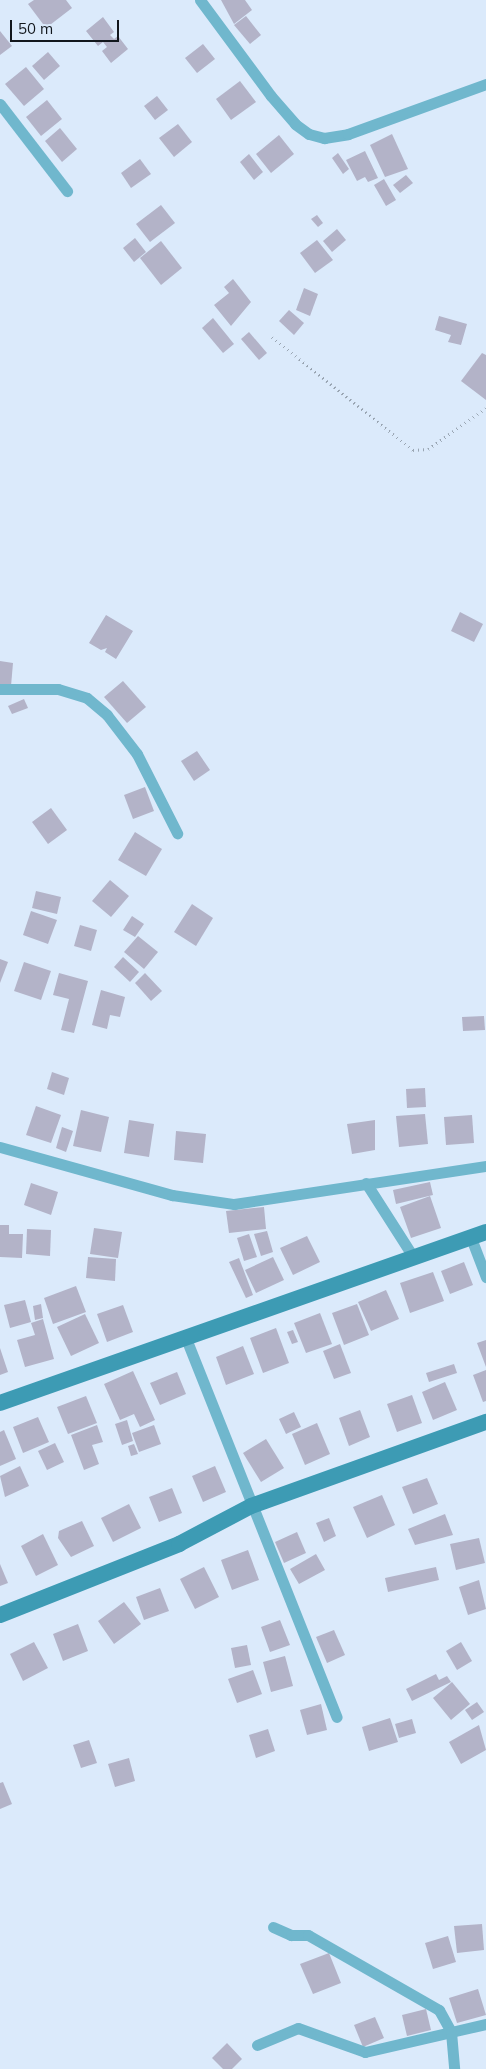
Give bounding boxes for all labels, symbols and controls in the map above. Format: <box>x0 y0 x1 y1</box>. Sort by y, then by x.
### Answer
scale bar <box>12 10 121 42</box>
text: 50 m <box>18 19 53 38</box>

